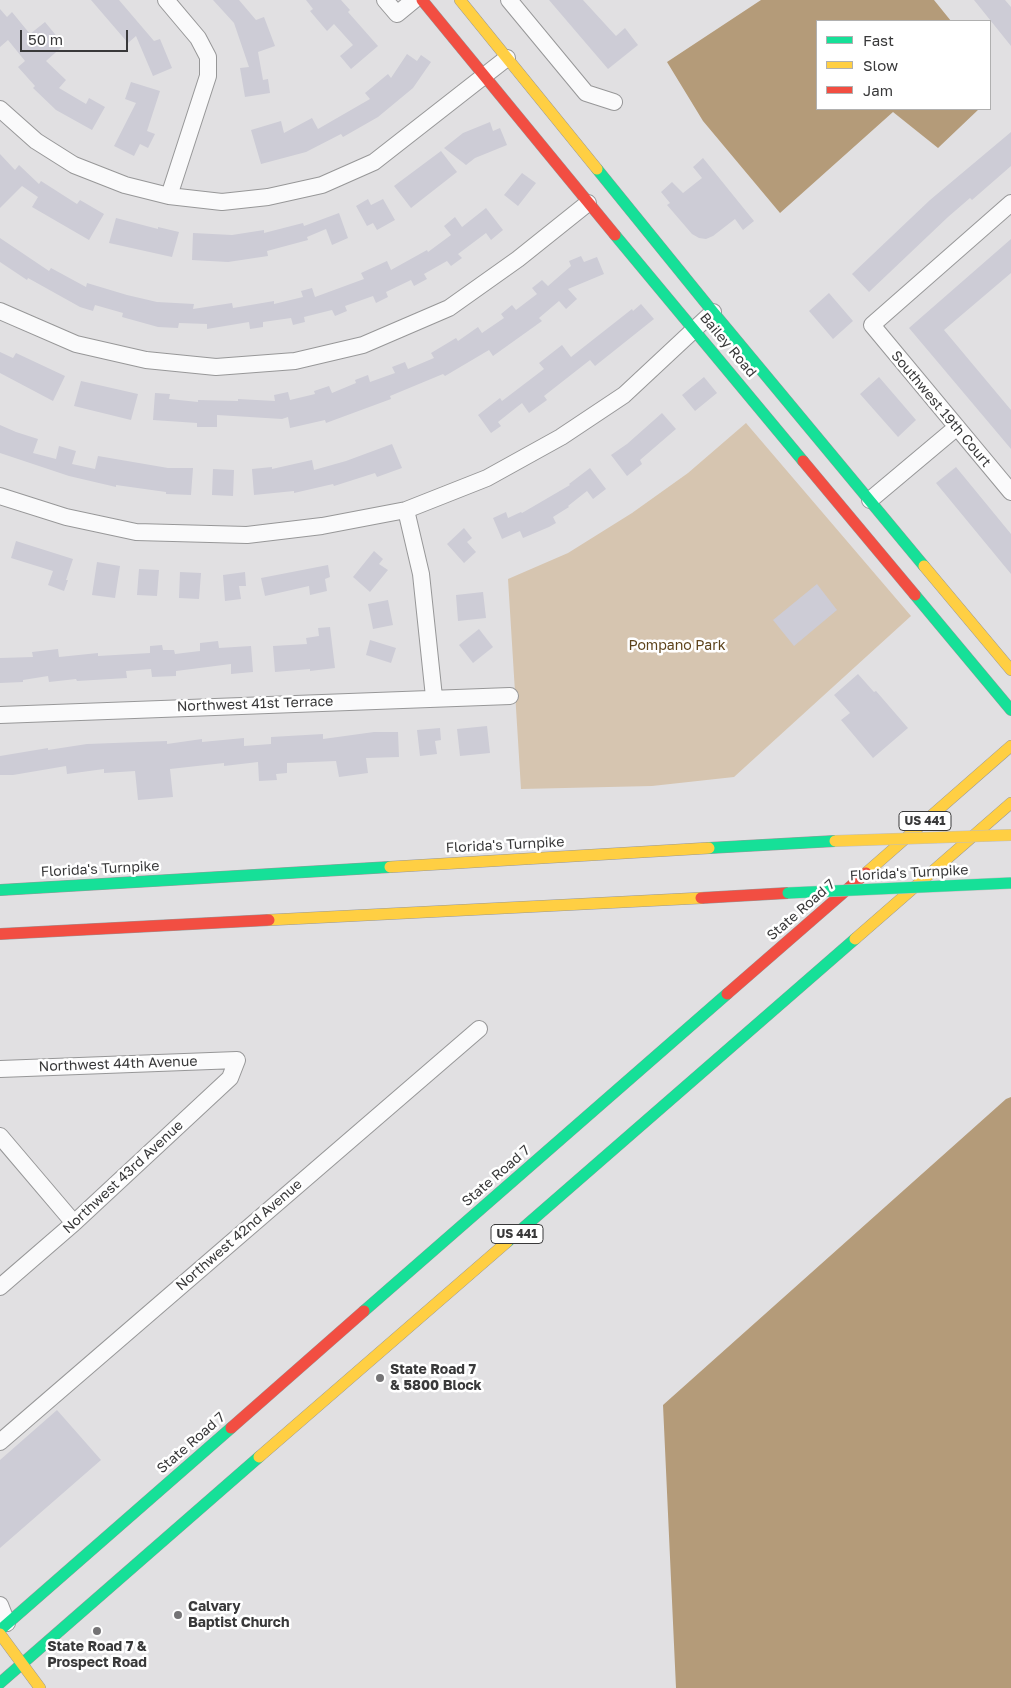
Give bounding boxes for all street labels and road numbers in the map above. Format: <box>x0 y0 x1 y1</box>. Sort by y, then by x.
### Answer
street label: Bailey Road <box>696 309 760 381</box>
street label: Southwest 19th Court <box>888 348 994 470</box>
street label: Northwest 41st Terrace <box>176 693 334 715</box>
road number: US 441 <box>899 811 951 830</box>
street label: Florida's Turnpike <box>445 834 565 856</box>
street label: Florida's Turnpike <box>40 858 160 880</box>
street label: Florida's Turnpike <box>849 862 969 884</box>
street label: State Road 7 <box>764 876 838 944</box>
street label: Northwest 44th Avenue <box>38 1053 198 1075</box>
street label: Northwest 43rd Avenue <box>59 1117 187 1237</box>
street label: State Road 7 <box>459 1142 533 1210</box>
street label: Northwest 42nd Avenue <box>173 1176 305 1294</box>
road number: US 441 <box>491 1224 543 1244</box>
street label: State Road 7 <box>154 1409 228 1477</box>

